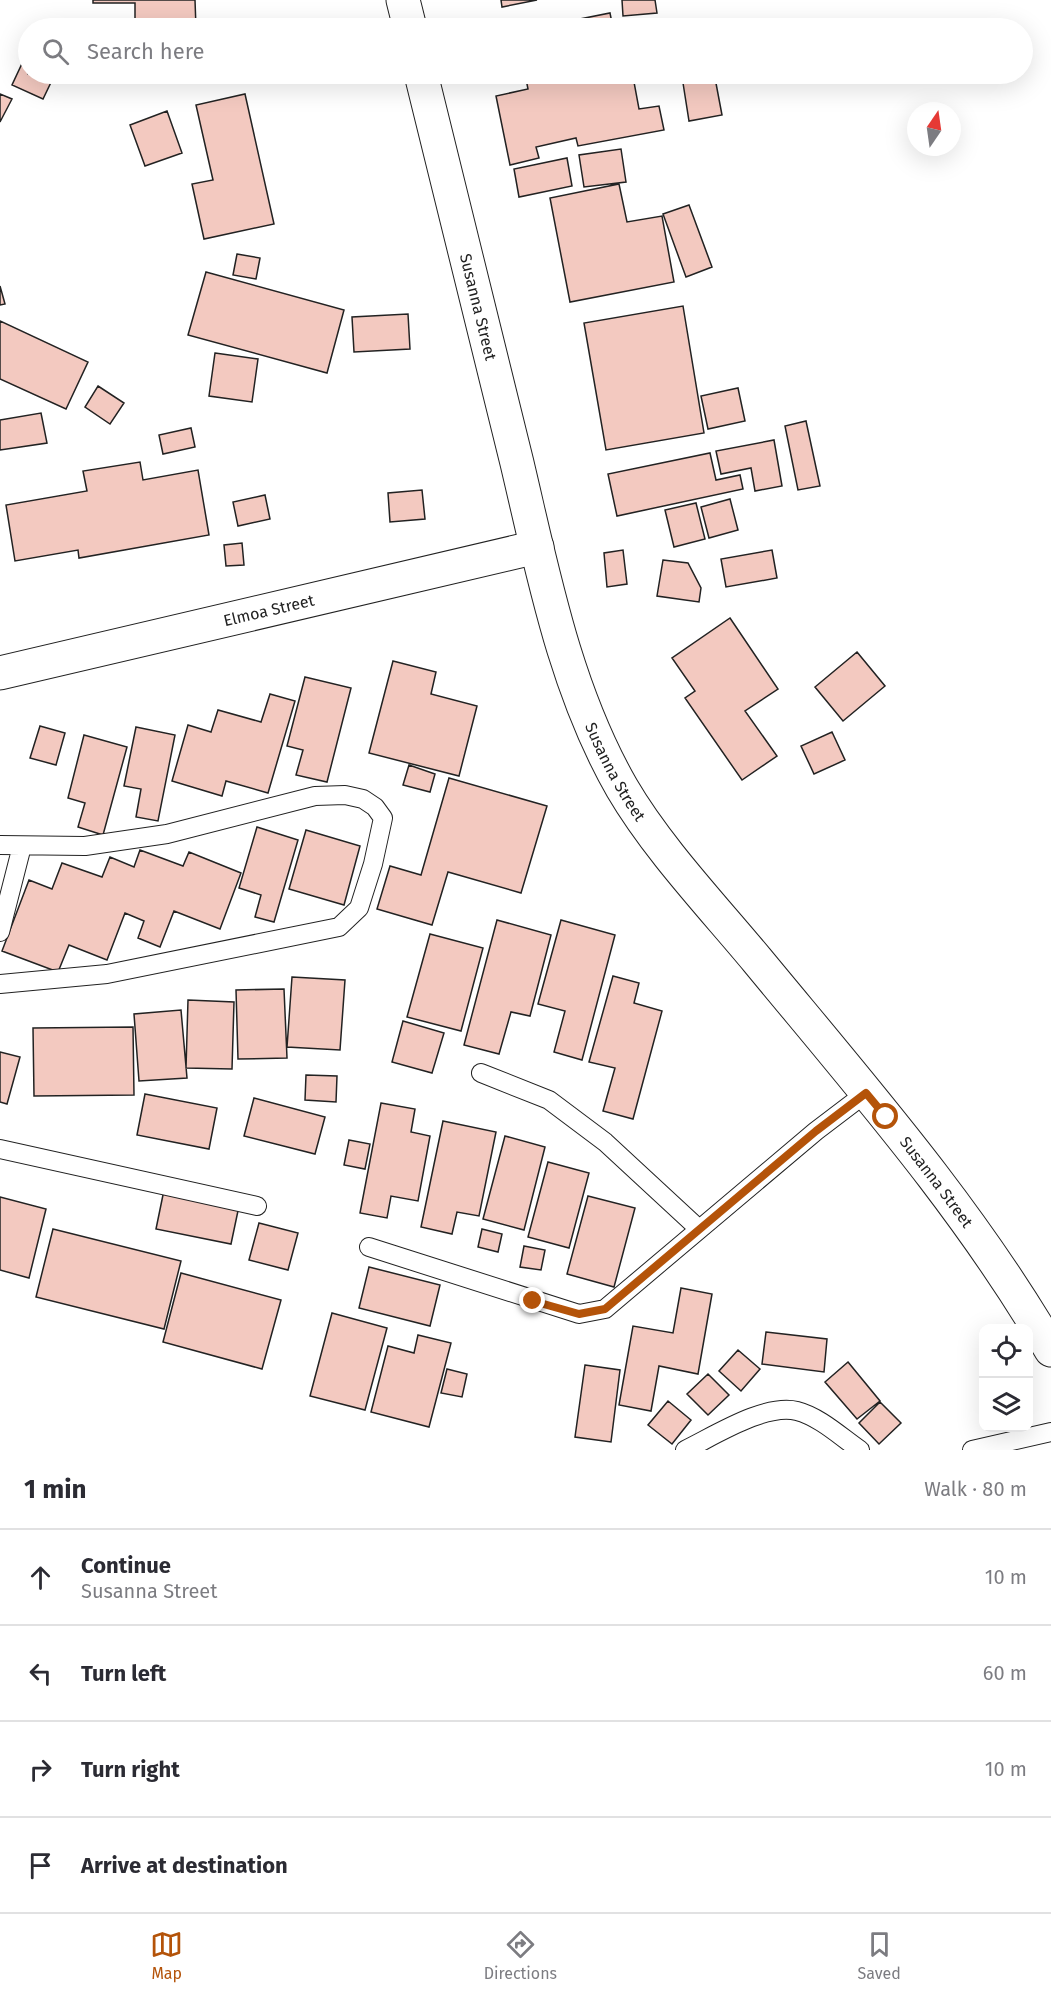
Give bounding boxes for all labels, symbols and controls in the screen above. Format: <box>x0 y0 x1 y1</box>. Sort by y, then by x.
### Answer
search box <box>18 18 1033 84</box>
icon: search <box>39 35 72 68</box>
text: Search here <box>87 38 205 65</box>
north arrow <box>907 102 961 156</box>
street label: Susanna Street <box>456 252 500 363</box>
street label: Elmoa Street <box>222 591 316 630</box>
street label: Susanna Street <box>581 720 650 825</box>
route start <box>872 1103 898 1129</box>
street label: Susanna Street <box>896 1133 977 1232</box>
route end <box>519 1287 545 1313</box>
map controls <box>979 1324 1033 1432</box>
button: locate <box>979 1324 1033 1378</box>
button: layers <box>979 1378 1033 1432</box>
text: 1 min <box>24 1474 87 1505</box>
text: Walk · 80 m <box>924 1477 1027 1501</box>
text: Continue <box>81 1552 171 1579</box>
icon: ahead <box>24 1561 57 1594</box>
text: 10 m <box>985 1565 1027 1589</box>
text: Susanna Street <box>81 1579 217 1603</box>
icon: left <box>24 1657 57 1690</box>
text: Turn left <box>81 1660 166 1687</box>
text: 60 m <box>983 1661 1027 1685</box>
icon: right <box>24 1753 57 1786</box>
text: Turn right <box>81 1756 180 1783</box>
text: 10 m <box>985 1757 1027 1781</box>
icon: arrive <box>24 1849 57 1882</box>
text: Arrive at destination <box>81 1852 288 1879</box>
tab: Map <box>150 1928 183 1983</box>
tab: Directions <box>484 1928 557 1983</box>
tab: Saved <box>857 1928 901 1983</box>

